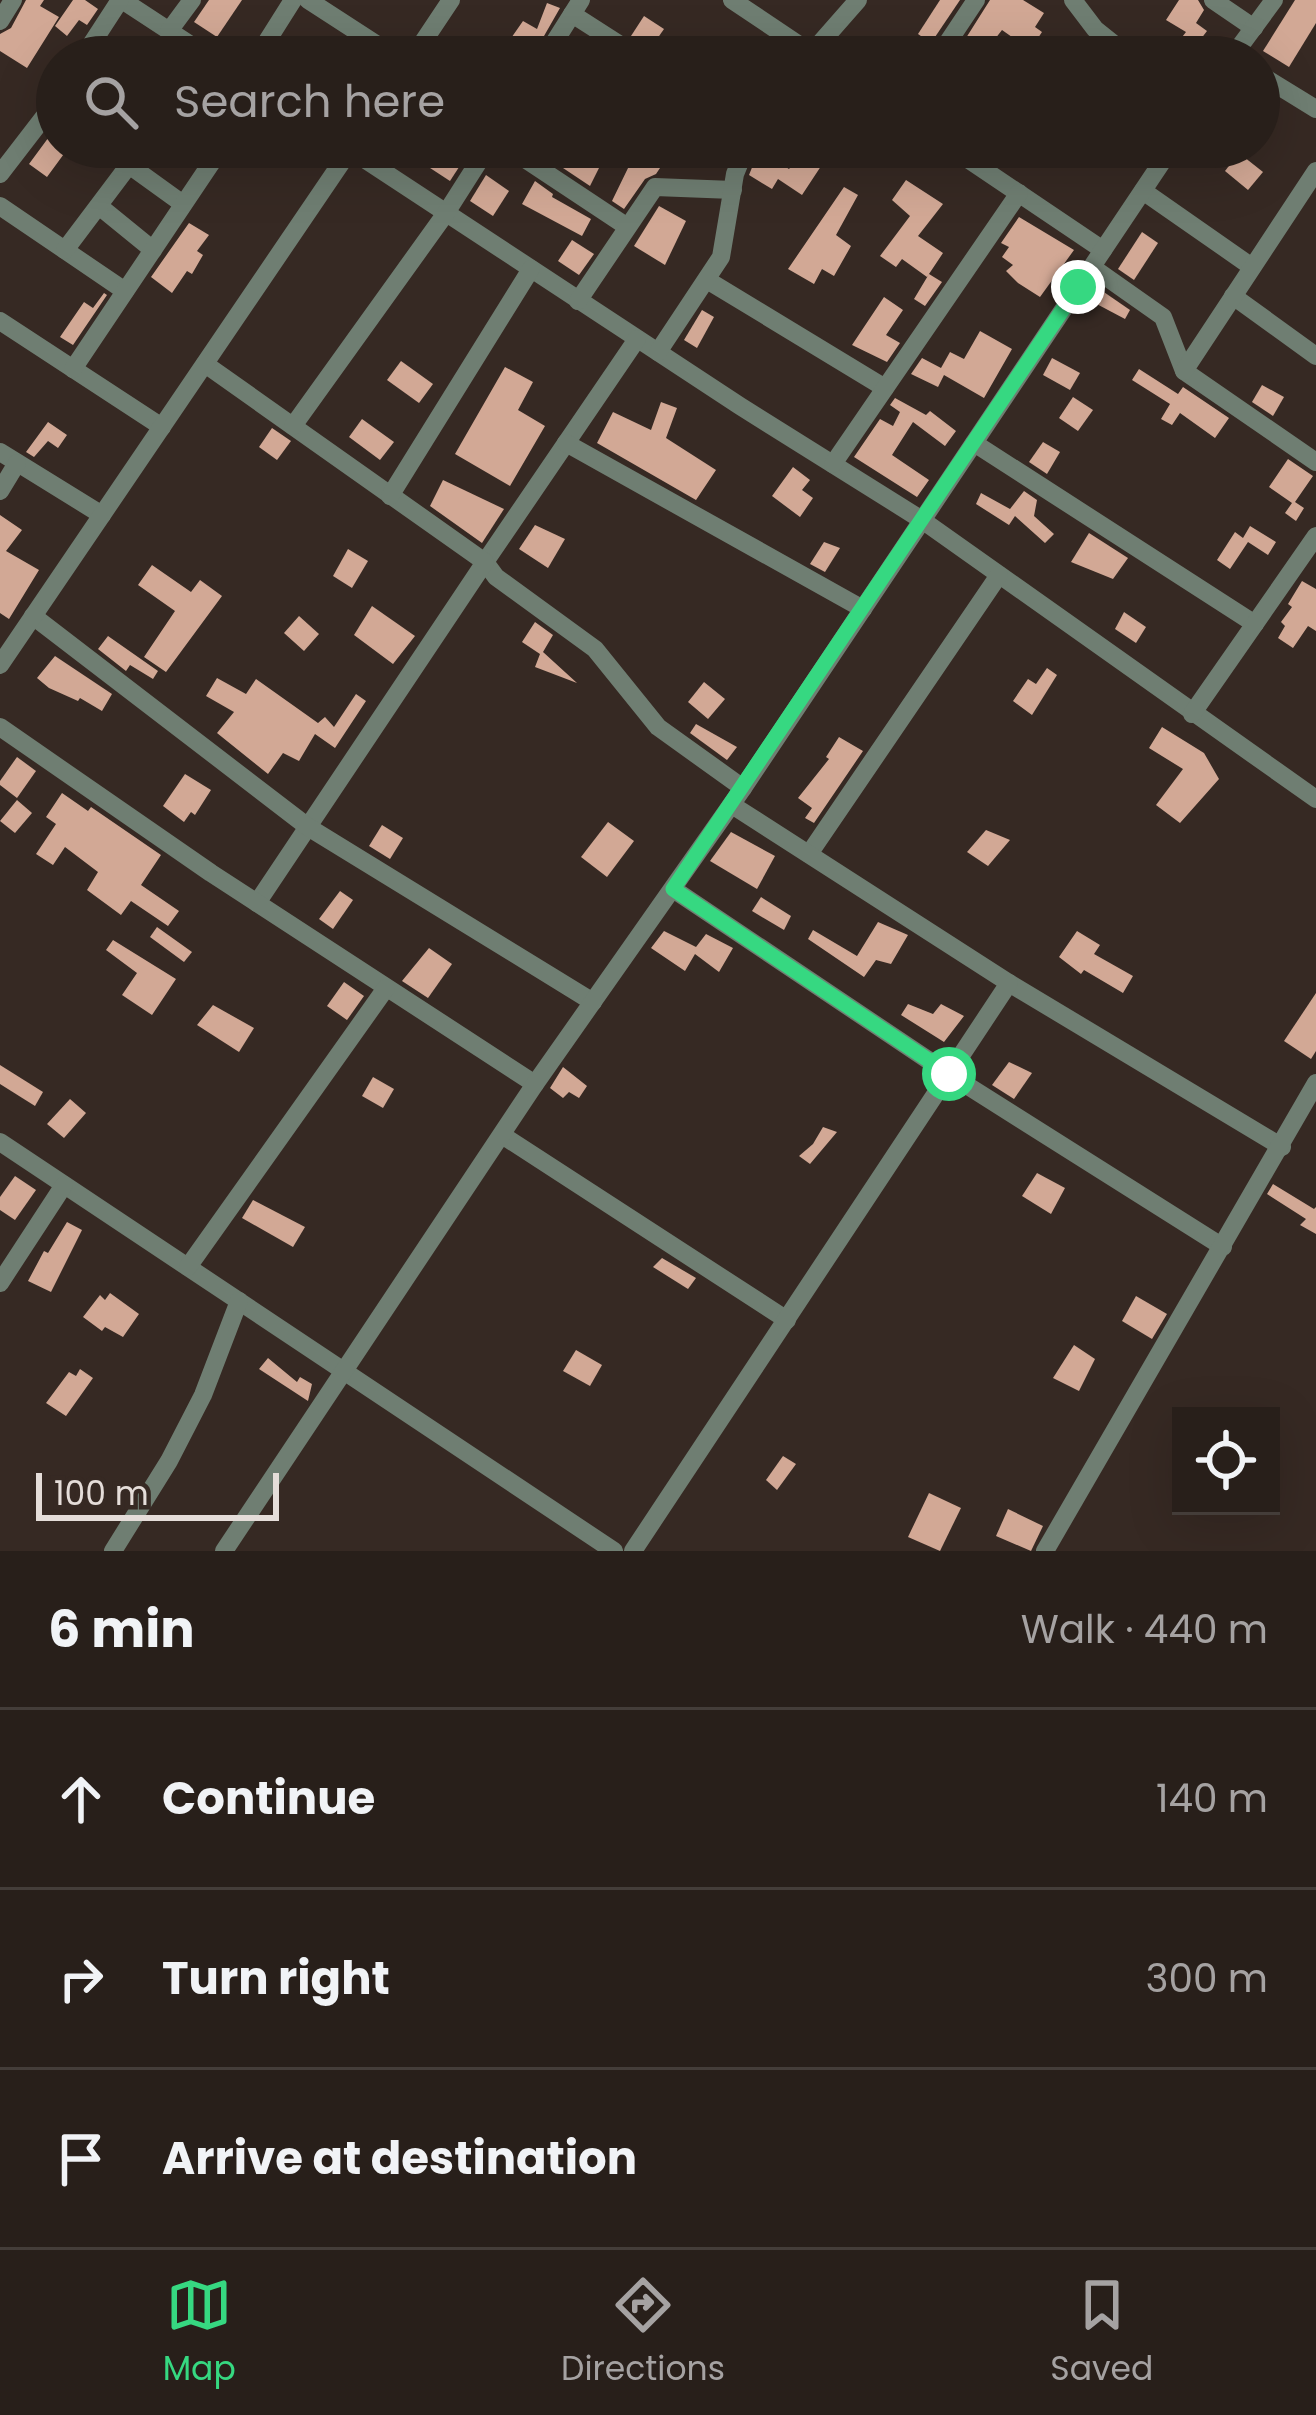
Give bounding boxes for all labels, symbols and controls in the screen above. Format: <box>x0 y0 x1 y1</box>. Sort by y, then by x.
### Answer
search box <box>36 36 1280 168</box>
icon: search <box>78 69 144 135</box>
text: Search here <box>174 70 445 133</box>
route end <box>1051 260 1105 314</box>
route start <box>922 1047 976 1101</box>
map controls <box>1172 1407 1280 1515</box>
button: locate <box>1172 1407 1280 1515</box>
scale bar <box>36 1467 279 1520</box>
text: 100 m <box>54 1470 149 1517</box>
text: 6 min <box>48 1593 195 1665</box>
text: Walk · 440 m <box>1021 1602 1268 1657</box>
icon: ahead <box>48 1766 114 1832</box>
text: Continue <box>162 1767 375 1830</box>
text: 140 m <box>1156 1771 1268 1826</box>
icon: right <box>48 1946 114 2012</box>
text: Turn right <box>162 1947 390 2010</box>
text: 300 m <box>1145 1951 1268 2006</box>
icon: arrive <box>48 2126 114 2192</box>
text: Arrive at destination <box>162 2127 637 2190</box>
tab: Map <box>163 2272 236 2394</box>
tab: Directions <box>561 2272 725 2394</box>
tab: Saved <box>1050 2272 1153 2394</box>

